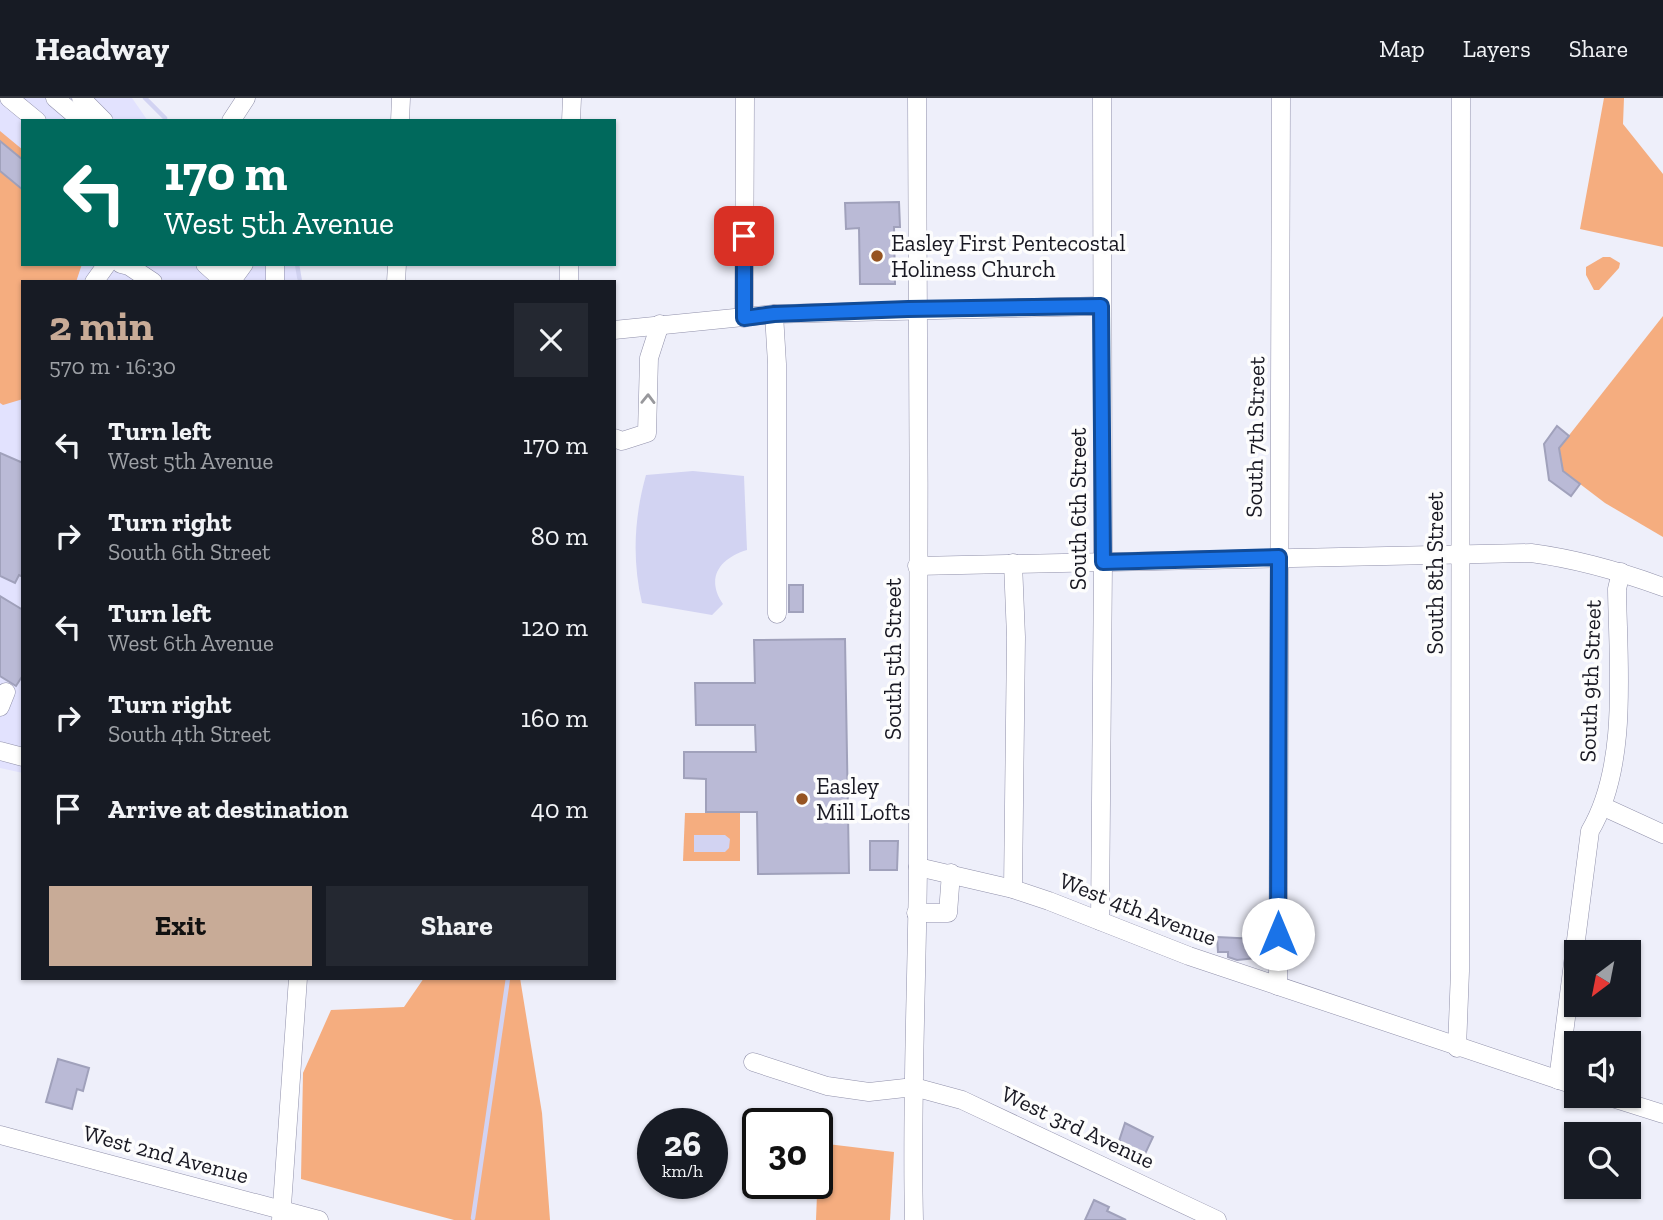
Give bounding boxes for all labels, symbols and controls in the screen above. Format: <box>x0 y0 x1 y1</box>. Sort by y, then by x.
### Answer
text: Headway <box>35 29 169 68</box>
text: Map <box>1379 34 1425 63</box>
text: Layers <box>1463 34 1531 63</box>
text: Share <box>1569 34 1628 63</box>
text: 170 m <box>164 144 287 203</box>
icon: left <box>49 147 140 238</box>
text: West 5th Avenue <box>164 204 394 242</box>
pin <box>714 206 774 266</box>
icon: arrive <box>725 217 763 255</box>
place label: Easley First Pentecostal Holiness Church <box>891 229 1126 283</box>
marker: Easley First Pentecostal Holiness Church <box>869 248 885 264</box>
text: 2 min <box>49 300 154 351</box>
button: close <box>514 303 588 377</box>
text: 570 m · 16:30 <box>49 352 176 380</box>
street label: South 7th Street <box>1240 356 1270 518</box>
one-way arrow <box>640 393 656 404</box>
text: Turn left <box>108 415 211 447</box>
icon: left <box>49 426 87 464</box>
street label: South 6th Street <box>1064 427 1092 590</box>
text: 170 m <box>523 429 588 461</box>
text: West 5th Avenue <box>108 447 273 475</box>
street label: South 8th Street <box>1421 491 1449 654</box>
text: Turn right <box>108 506 231 538</box>
icon: right <box>49 517 87 555</box>
text: 80 m <box>531 520 588 552</box>
text: South 6th Street <box>108 538 271 566</box>
street label: South 5th Street <box>879 577 907 740</box>
text: Turn left <box>108 597 211 629</box>
street label: South 9th Street <box>1573 599 1607 763</box>
icon: left <box>49 608 87 646</box>
text: 120 m <box>521 611 588 643</box>
text: West 6th Avenue <box>108 629 274 657</box>
text: Turn right <box>108 688 231 720</box>
icon: right <box>49 699 87 737</box>
text: 160 m <box>521 702 588 734</box>
text: South 4th Street <box>108 720 271 748</box>
place label: Easley Mill Lofts <box>816 772 910 826</box>
icon: arrive <box>49 790 87 828</box>
marker: Easley Mill Lofts <box>794 791 810 807</box>
text: Arrive at destination <box>108 793 348 825</box>
text: 40 m <box>531 793 588 825</box>
street label: West 4th Avenue <box>1055 866 1221 952</box>
button: Exit <box>49 886 312 966</box>
button: Share <box>326 886 588 966</box>
position arrow <box>1241 897 1315 971</box>
north arrow <box>1564 940 1642 1017</box>
map controls <box>1564 940 1641 1199</box>
button: sound <box>1564 1031 1641 1108</box>
street label: West 3rd Avenue <box>997 1079 1159 1175</box>
speed limit sign: 30 <box>742 1108 833 1199</box>
street label: West 2nd Avenue <box>80 1118 252 1190</box>
button: search <box>1564 1122 1641 1199</box>
text: 26 <box>664 1123 701 1165</box>
text: km/h <box>662 1160 703 1182</box>

